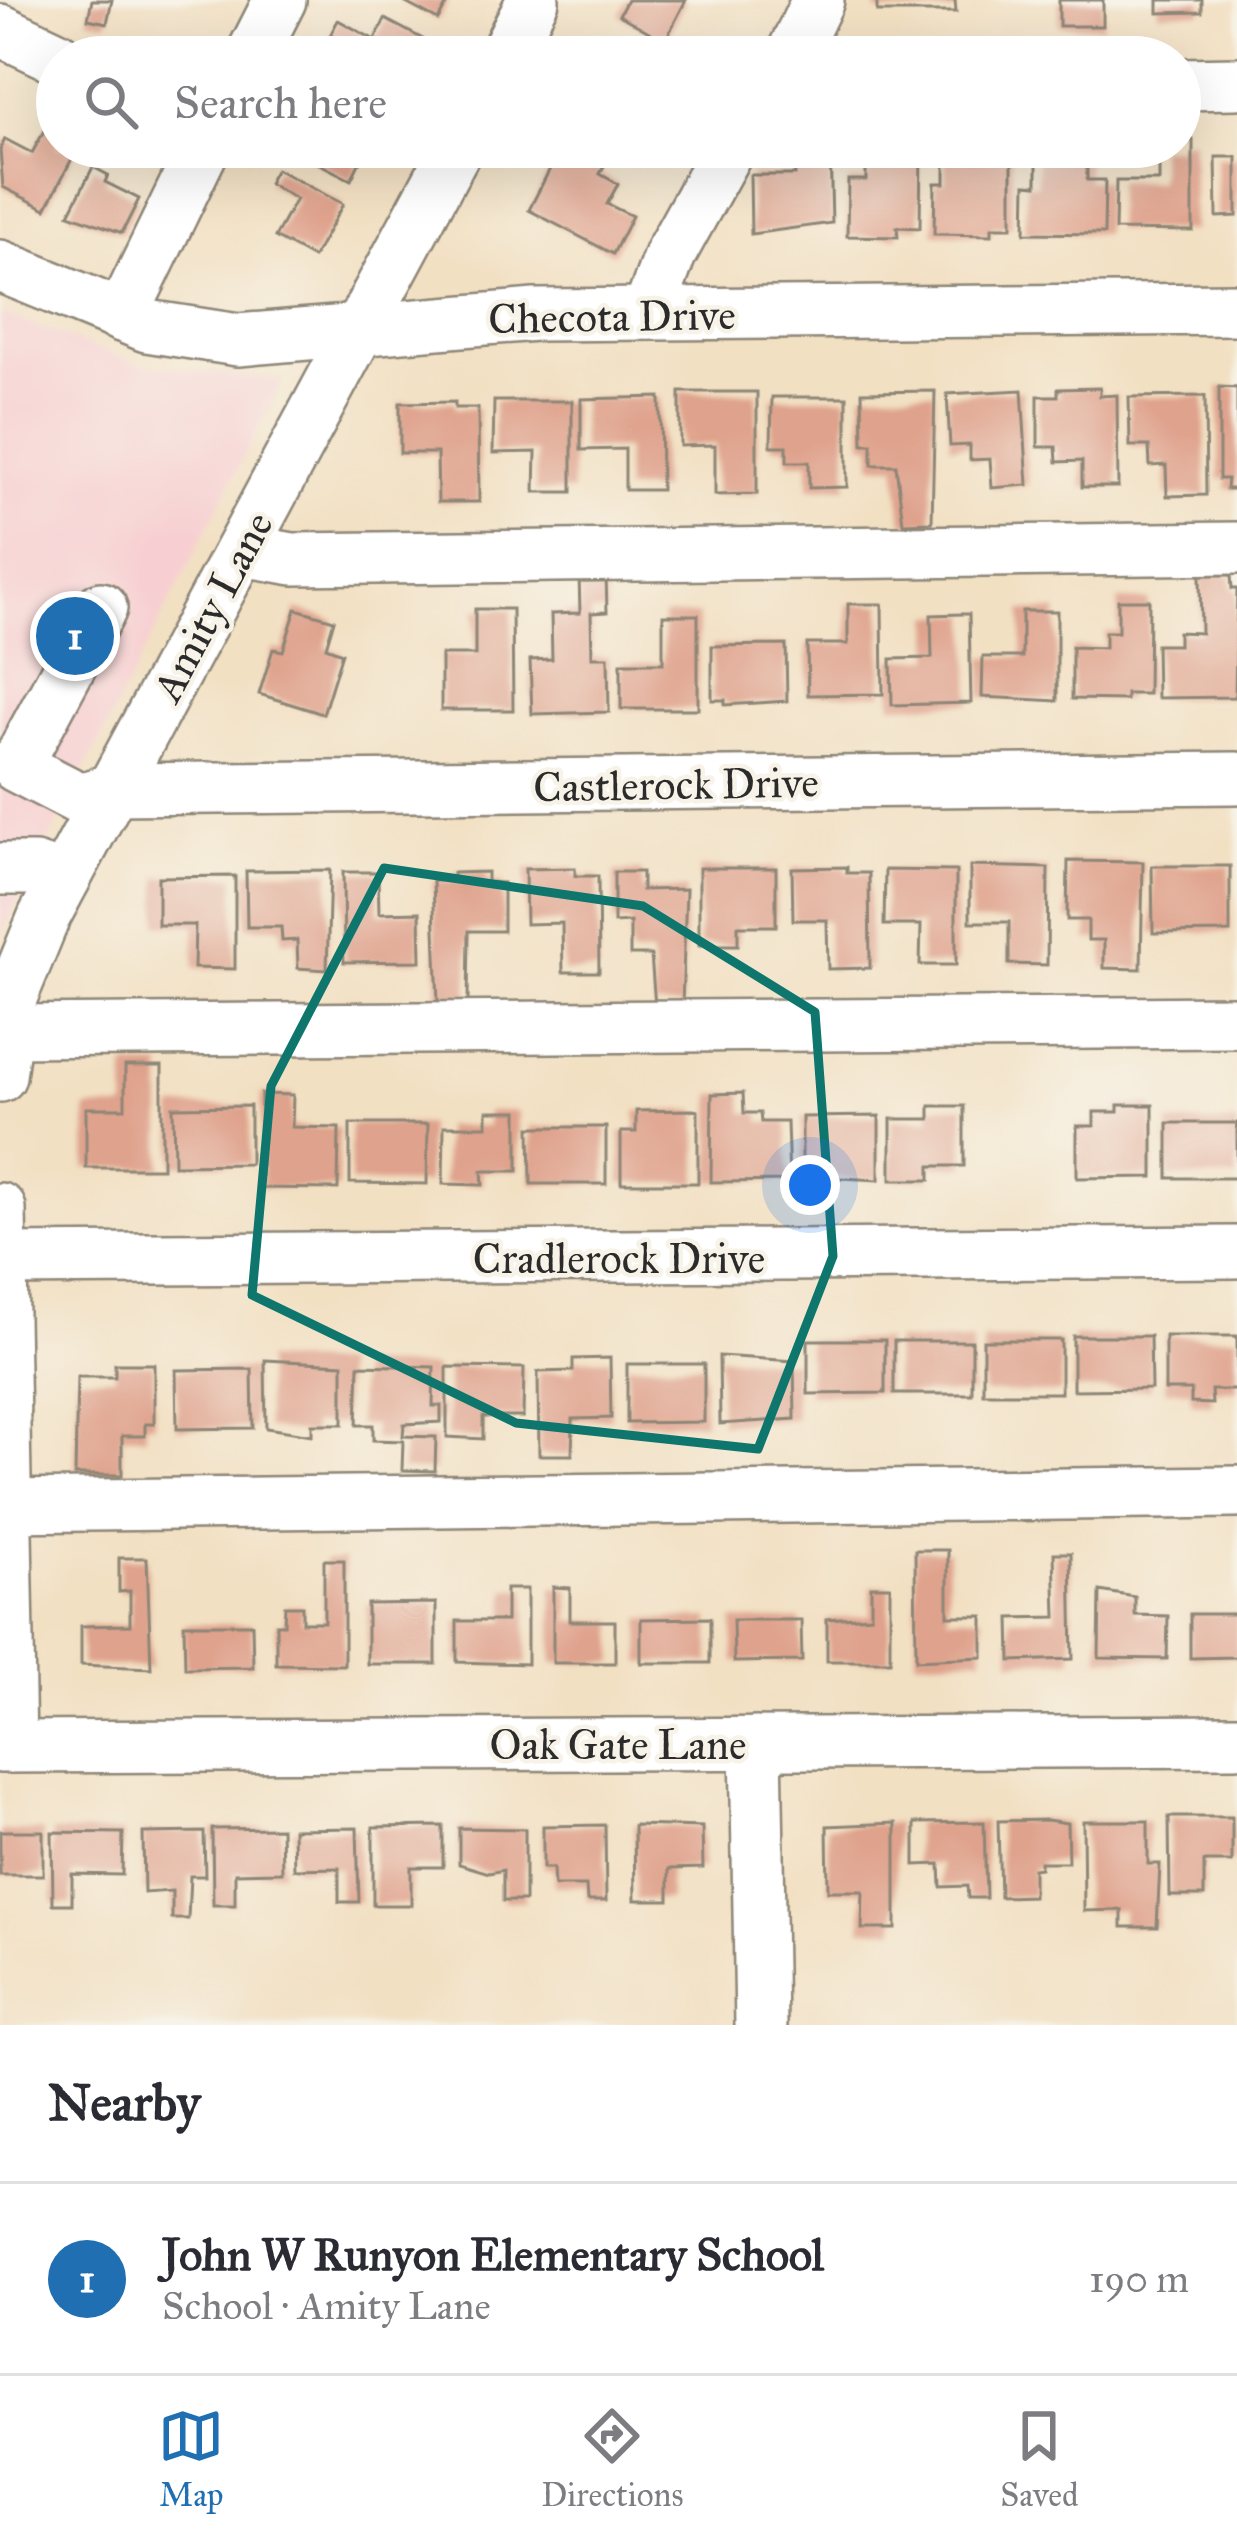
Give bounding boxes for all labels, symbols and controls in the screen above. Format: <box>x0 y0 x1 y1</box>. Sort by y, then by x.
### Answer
search box <box>36 36 1201 168</box>
icon: search <box>78 69 144 135</box>
text: Search here <box>174 75 387 130</box>
street label: Checota Drive <box>488 289 736 345</box>
street label: Amity Lane <box>140 503 285 712</box>
pin: 1 <box>36 591 114 681</box>
street label: Castlerock Drive <box>533 757 819 813</box>
your location <box>780 1155 840 1215</box>
street label: Cradlerock Drive <box>473 1233 765 1285</box>
street label: Oak Gate Lane <box>489 1719 747 1771</box>
text: Nearby <box>48 2072 200 2134</box>
text: John W Runyon Elementary School <box>162 2227 824 2282</box>
text: 1 <box>79 2255 95 2303</box>
text: 190 m <box>1089 2255 1189 2303</box>
text: School · Amity Lane <box>162 2282 491 2330</box>
tab: Map <box>158 2403 224 2515</box>
tab: Directions <box>541 2403 683 2515</box>
tab: Saved <box>1000 2403 1079 2515</box>

